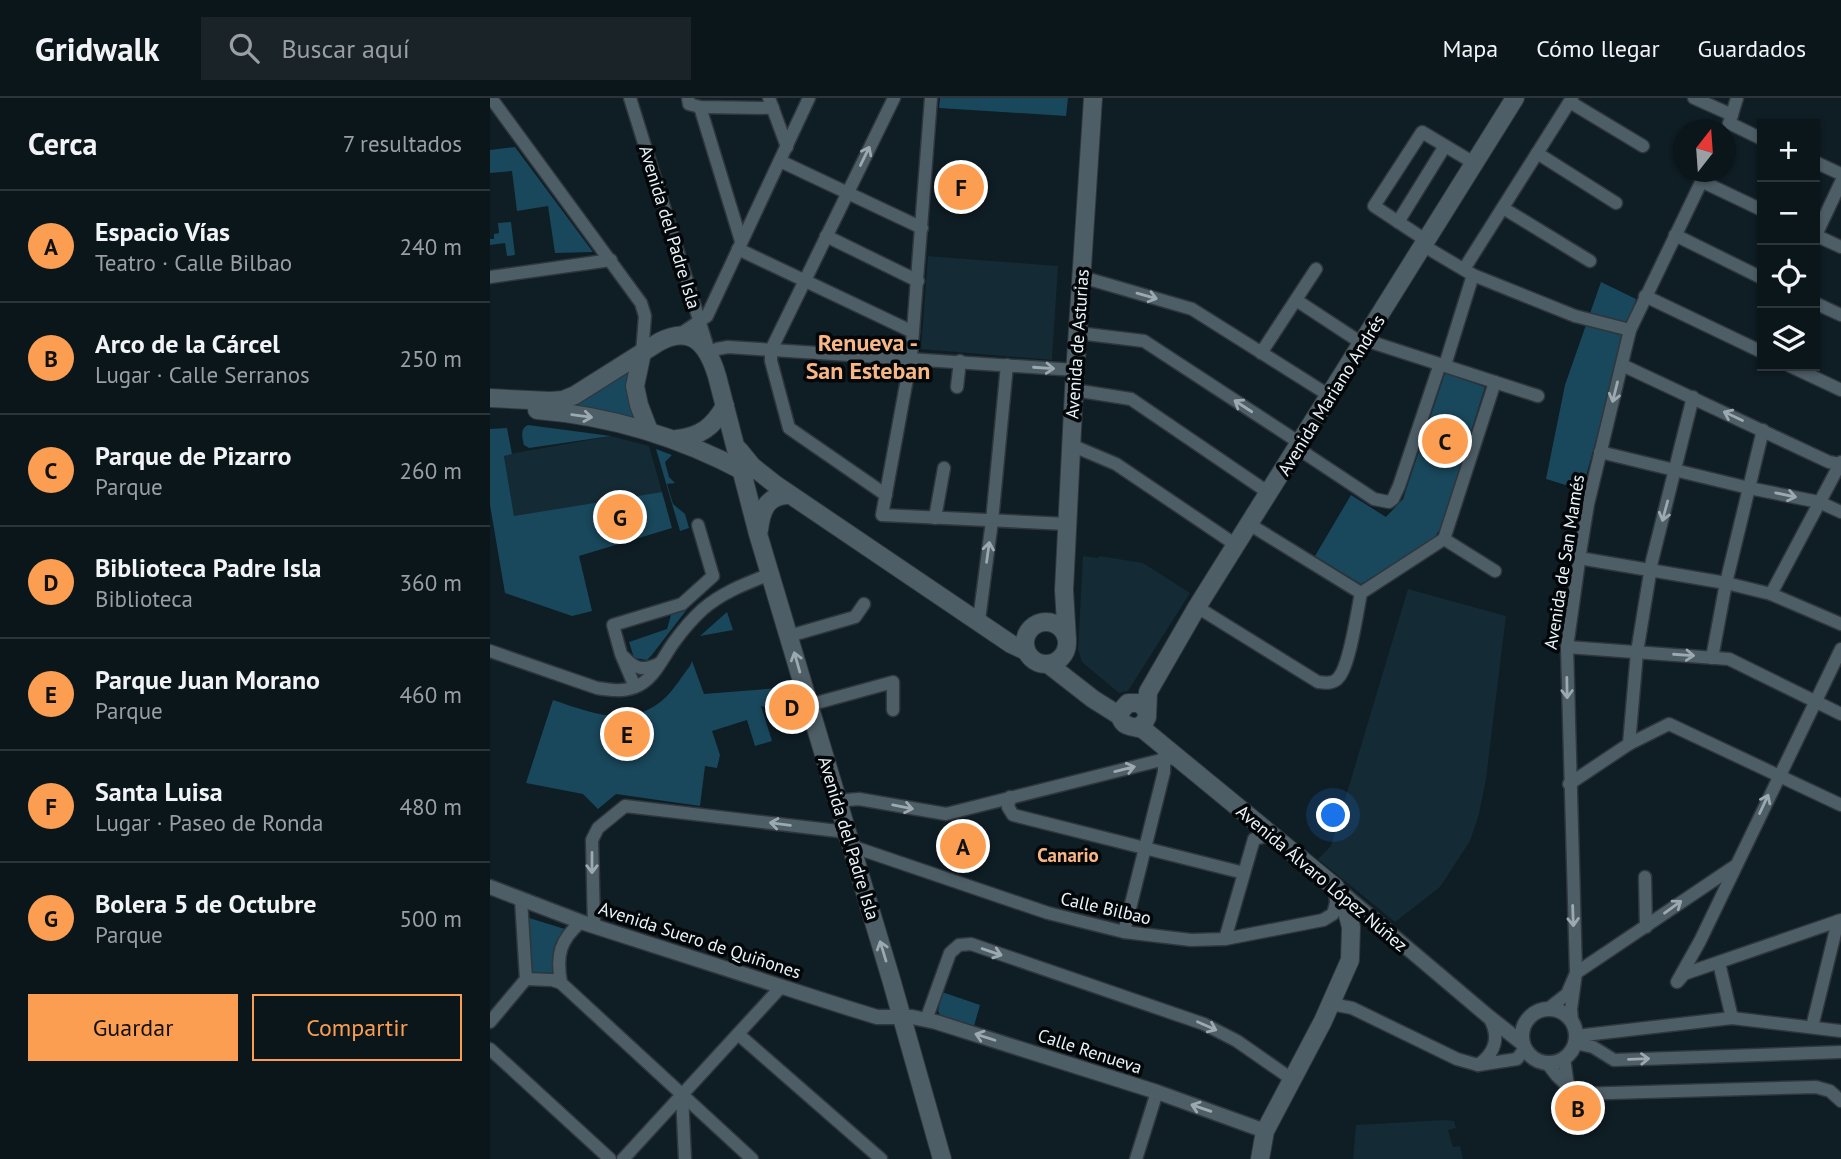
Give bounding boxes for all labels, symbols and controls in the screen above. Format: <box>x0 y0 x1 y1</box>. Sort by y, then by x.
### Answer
search box <box>201 17 691 80</box>
text: Gridwalk <box>35 27 159 70</box>
icon: search <box>225 29 263 67</box>
text: Buscar aquí <box>281 32 410 65</box>
text: Mapa <box>1442 33 1498 64</box>
text: Cómo llegar <box>1536 33 1660 64</box>
text: Guardados <box>1698 33 1806 64</box>
north arrow <box>1673 119 1736 182</box>
map controls <box>1757 119 1820 371</box>
button: + <box>1757 119 1820 182</box>
text: Cerca <box>28 124 97 163</box>
text: 7 resultados <box>343 129 462 158</box>
street label: Avenida del Padre Isla <box>634 143 706 311</box>
one-way arrow <box>859 146 873 167</box>
pin: F <box>938 161 984 213</box>
button: − <box>1757 182 1820 245</box>
text: Espacio Vías <box>95 215 230 248</box>
text: A <box>44 232 58 261</box>
text: 240 m <box>400 232 462 261</box>
button: locate <box>1757 245 1820 308</box>
text: Teatro · Calle Bilbao <box>95 248 292 277</box>
street label: Avenida de Asturias <box>1060 268 1094 420</box>
one-way arrow <box>1136 290 1158 303</box>
button: layers <box>1757 308 1820 371</box>
street label: Avenida Mariano Andrés <box>1272 310 1390 480</box>
text: Arco de la Cárcel <box>95 327 280 360</box>
district label: Renueva - San Esteban <box>806 327 930 386</box>
text: B <box>44 344 58 373</box>
text: 250 m <box>400 344 462 373</box>
text: Lugar · Calle Serranos <box>95 360 310 389</box>
one-way arrow <box>1032 362 1055 375</box>
one-way arrow <box>1608 380 1621 403</box>
one-way arrow <box>1234 399 1253 413</box>
one-way arrow <box>570 409 593 422</box>
one-way arrow <box>1723 409 1744 423</box>
pin: C <box>1422 415 1468 467</box>
text: Parque de Pizarro <box>95 439 292 472</box>
text: C <box>45 456 57 485</box>
text: 260 m <box>400 456 462 485</box>
text: Parque <box>95 472 163 501</box>
street label: Avenida de San Mamés <box>1539 473 1589 651</box>
one-way arrow <box>1774 489 1797 503</box>
pin: G <box>597 491 643 543</box>
one-way arrow <box>1658 499 1671 522</box>
one-way arrow <box>981 541 994 564</box>
text: Biblioteca Padre Isla <box>95 551 322 584</box>
text: D <box>44 568 58 597</box>
text: 360 m <box>400 568 462 597</box>
text: Biblioteca <box>95 584 193 613</box>
one-way arrow <box>1672 649 1695 662</box>
one-way arrow <box>789 651 802 673</box>
text: Parque Juan Morano <box>95 663 320 696</box>
one-way arrow <box>1561 677 1574 700</box>
text: E <box>45 680 57 709</box>
text: 460 m <box>400 680 462 709</box>
pin: D <box>769 681 815 733</box>
text: Parque <box>95 696 163 725</box>
pin: E <box>604 708 650 760</box>
street label: Avenida del Padre Isla <box>813 754 885 922</box>
one-way arrow <box>1113 762 1136 776</box>
text: Santa Luisa <box>95 775 223 808</box>
text: F <box>45 792 57 821</box>
text: 480 m <box>400 792 462 821</box>
one-way arrow <box>1758 794 1772 815</box>
your location <box>1316 798 1350 832</box>
street label: Avenida Álvaro López Núñez <box>1232 800 1412 956</box>
one-way arrow <box>891 801 914 814</box>
text: Lugar · Paseo de Ronda <box>95 808 323 837</box>
one-way arrow <box>769 818 792 831</box>
pin: A <box>940 820 986 872</box>
district label: Canario <box>1037 843 1099 867</box>
one-way arrow <box>585 851 599 874</box>
street label: Calle Bilbao <box>1058 886 1154 930</box>
text: Bolera 5 de Octubre <box>95 887 317 920</box>
street label: Avenida Suero de Quiñones <box>596 896 804 984</box>
one-way arrow <box>1663 900 1682 915</box>
text: G <box>44 904 58 933</box>
text: 500 m <box>400 904 462 933</box>
one-way arrow <box>1566 904 1580 927</box>
text: Parque <box>95 920 163 949</box>
one-way arrow <box>875 940 888 962</box>
one-way arrow <box>981 947 1003 959</box>
button: Guardar <box>28 994 238 1061</box>
button: Compartir <box>252 994 462 1061</box>
one-way arrow <box>1196 1020 1217 1033</box>
street label: Calle Renueva <box>1035 1023 1145 1079</box>
one-way arrow <box>974 1030 996 1043</box>
one-way arrow <box>1627 1053 1650 1066</box>
pin: B <box>1555 1082 1601 1134</box>
one-way arrow <box>1191 1101 1213 1113</box>

